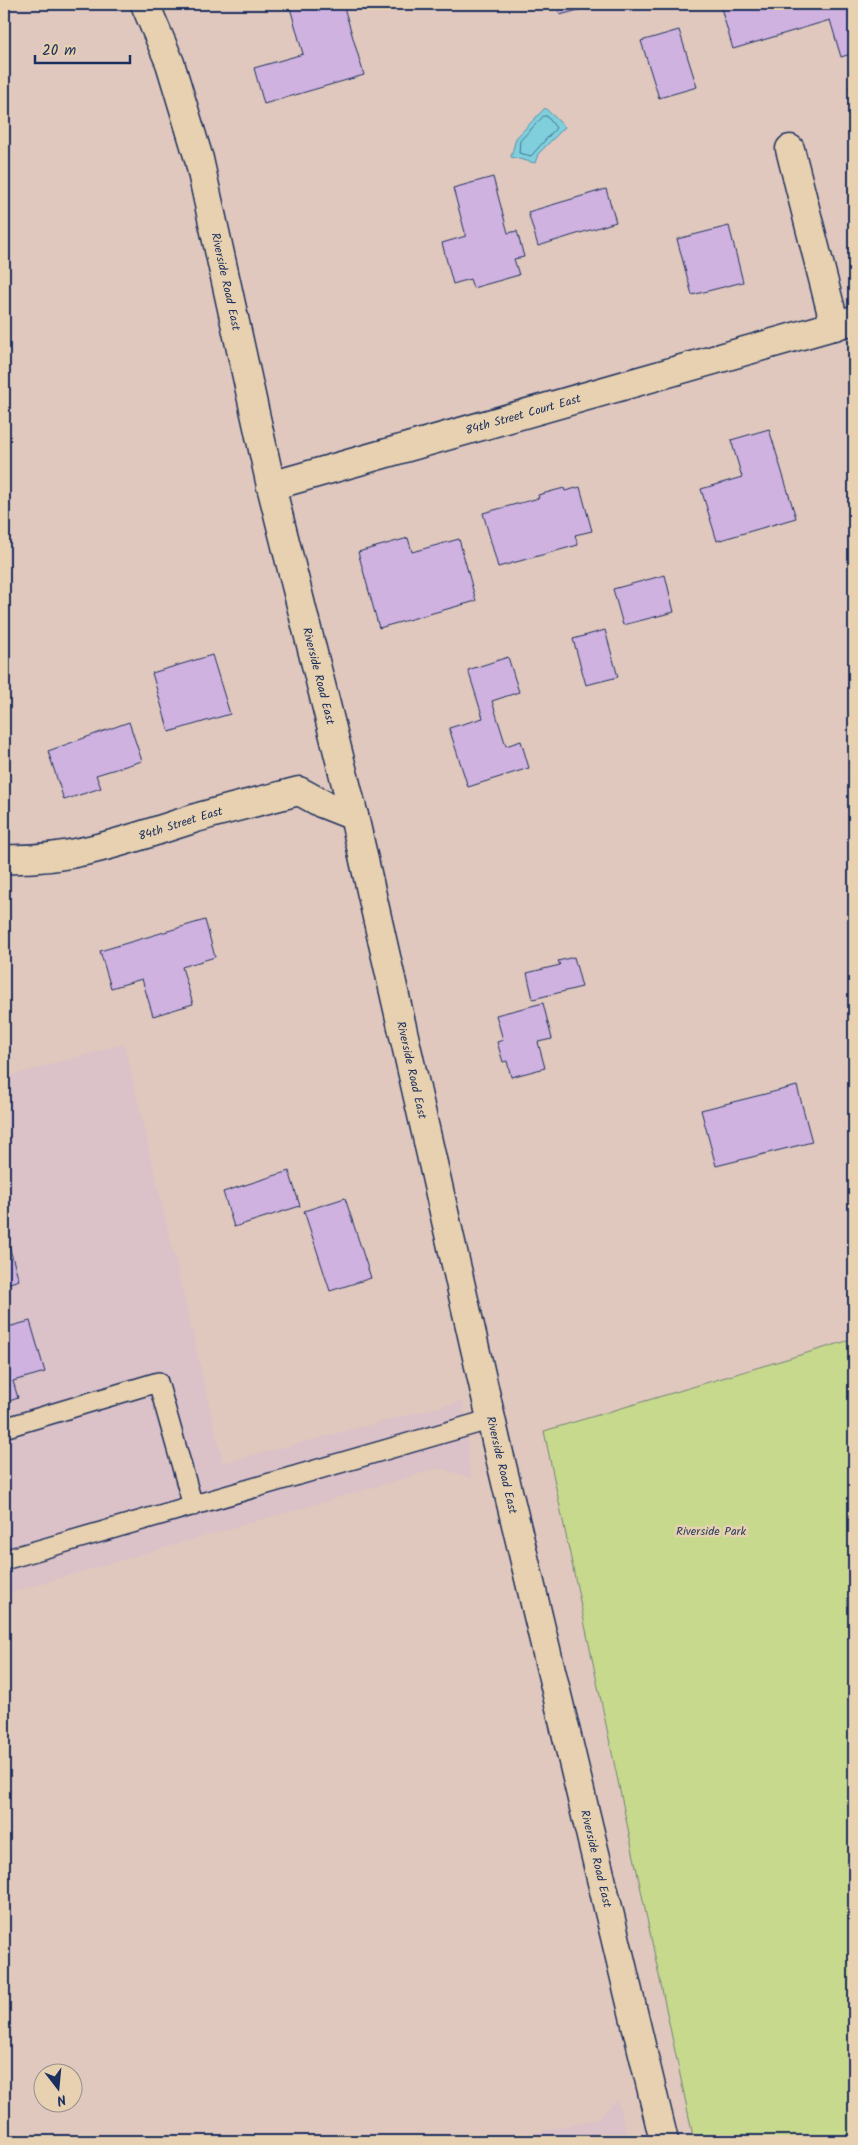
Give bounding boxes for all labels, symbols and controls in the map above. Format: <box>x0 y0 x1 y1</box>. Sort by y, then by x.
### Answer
scale bar <box>35 32 130 64</box>
text: 20 m <box>42 39 76 63</box>
street label: Riverside Road East <box>206 231 246 333</box>
street label: 84th Street Court East <box>463 389 583 440</box>
street label: Riverside Road East <box>297 625 340 727</box>
street label: 84th Street East <box>136 802 225 846</box>
street label: Riverside Road East <box>391 1019 432 1121</box>
street label: Riverside Road East <box>481 1414 522 1516</box>
park label: Riverside Park <box>676 1522 746 1541</box>
street label: Riverside Road East <box>575 1808 617 1910</box>
north arrow <box>32 2062 82 2112</box>
text: N <box>54 2088 69 2111</box>

